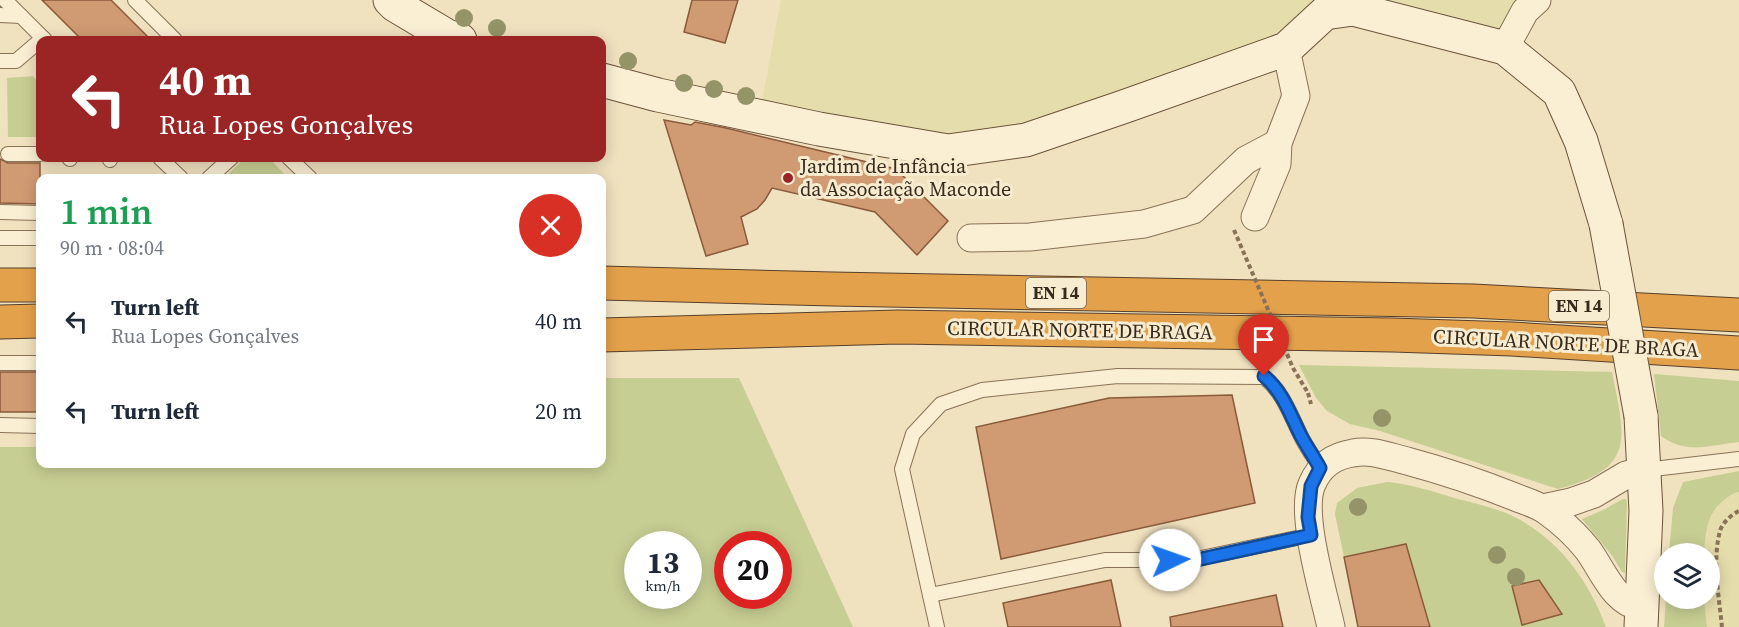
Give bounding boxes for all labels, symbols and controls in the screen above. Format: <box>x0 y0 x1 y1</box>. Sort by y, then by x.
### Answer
text: 40 m <box>159 51 252 109</box>
icon: left <box>60 60 138 138</box>
text: Rua Lopes Gonçalves <box>159 106 413 143</box>
place label: Jardim de Infância da Associação Maconde <box>799 152 1011 203</box>
marker: Jardim de Infância da Associação Maconde <box>781 171 795 185</box>
text: 1 min <box>60 187 152 236</box>
button: close <box>519 194 582 257</box>
text: 90 m · 08:04 <box>60 234 164 262</box>
road number: EN 14 <box>1026 278 1086 308</box>
road number: EN 14 <box>1549 291 1609 321</box>
text: Turn left <box>111 292 199 322</box>
icon: left <box>60 305 93 338</box>
text: 40 m <box>535 306 582 336</box>
street label: CIRCULAR NORTE DE BRAGA <box>947 314 1214 346</box>
pin <box>1238 314 1289 376</box>
text: Rua Lopes Gonçalves <box>111 322 299 350</box>
street label: CIRCULAR NORTE DE BRAGA <box>1432 322 1700 364</box>
icon: arrive <box>1247 323 1280 356</box>
icon: left <box>60 395 93 428</box>
text: Turn left <box>111 396 199 426</box>
text: 20 m <box>535 396 582 426</box>
position arrow <box>1138 528 1202 592</box>
speed limit sign: 20 <box>714 531 792 609</box>
text: 13 <box>647 542 679 583</box>
map controls <box>1654 543 1720 609</box>
button: layers <box>1654 543 1720 609</box>
text: km/h <box>645 575 681 596</box>

